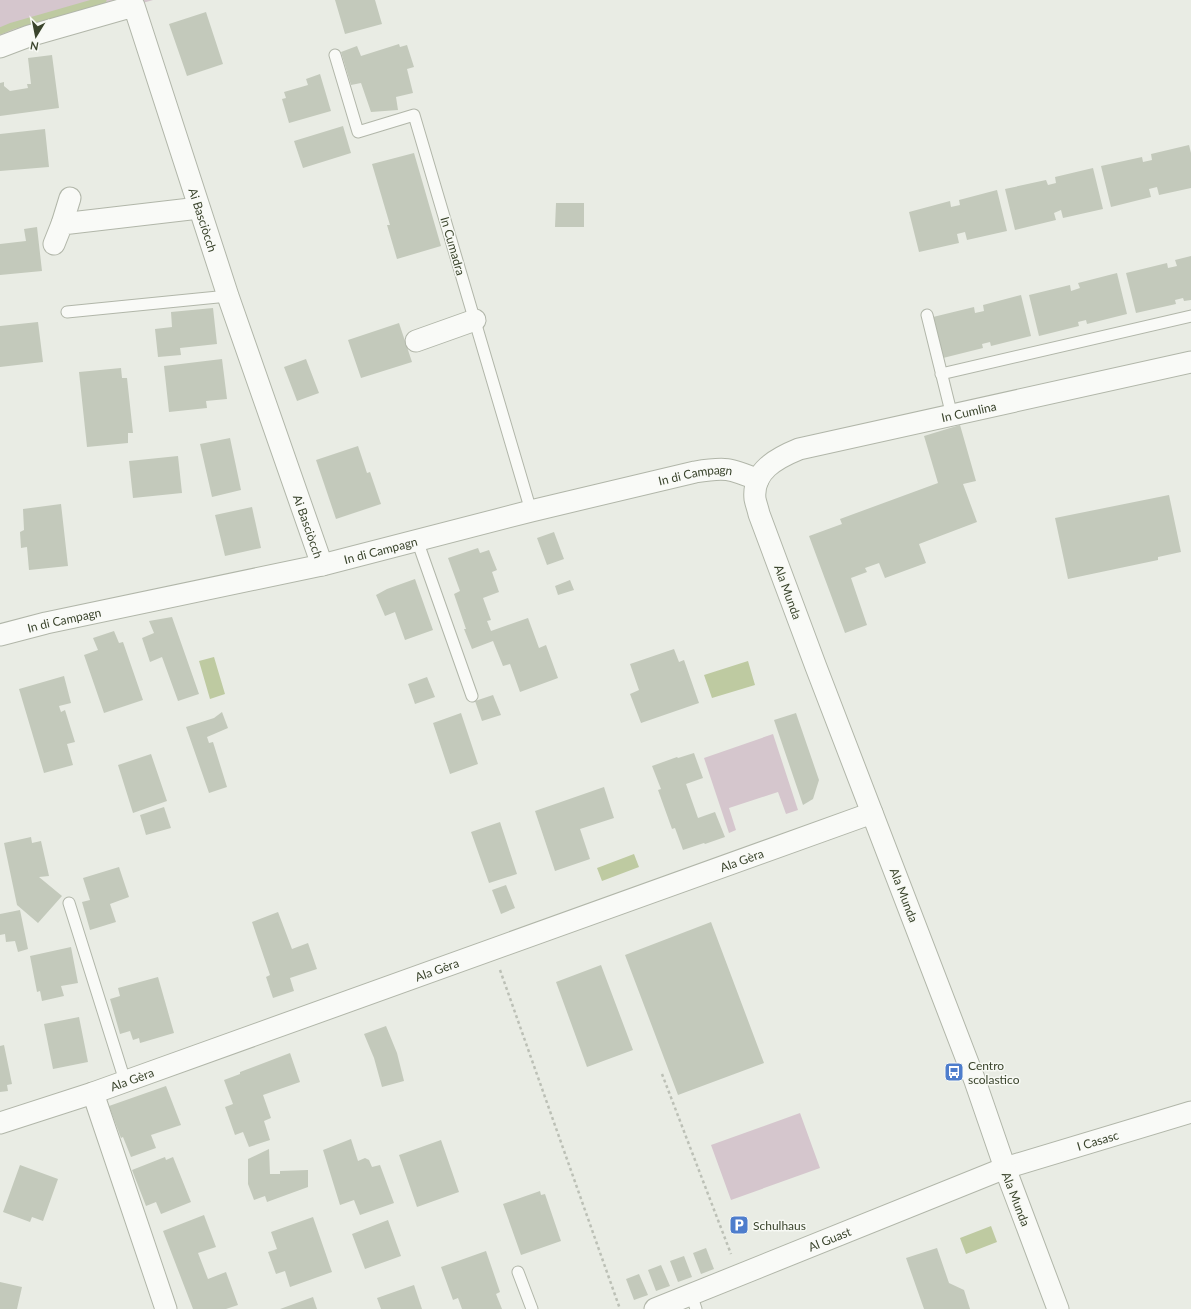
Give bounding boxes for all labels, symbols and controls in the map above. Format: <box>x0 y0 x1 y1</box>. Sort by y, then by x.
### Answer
north arrow <box>16 16 56 56</box>
text: N <box>29 39 39 53</box>
street label: Ai Basciòcch <box>186 186 221 254</box>
street label: In Cumadra <box>437 215 469 277</box>
street label: In Cumlina <box>940 398 998 425</box>
street label: In di Campagn <box>657 462 734 488</box>
street label: Ai Basciòcch <box>290 492 327 560</box>
street label: In di Campagn <box>342 533 419 567</box>
street label: Ala Munda <box>771 563 805 621</box>
street label: In di Campagn <box>26 604 102 635</box>
street label: Ala Gèra <box>718 845 766 875</box>
street label: Ala Munda <box>887 866 921 924</box>
street label: Ala Gèra <box>413 955 461 984</box>
place label: Centro scolastico <box>968 1058 1020 1087</box>
bus stop icon: Centro scolastico <box>943 1061 965 1083</box>
street label: Ala Gèra <box>108 1064 156 1094</box>
street label: I Casasc <box>1075 1127 1120 1153</box>
street label: Ala Munda <box>999 1170 1033 1228</box>
parking icon: Schulhaus <box>728 1214 750 1236</box>
place label: Schulhaus <box>753 1218 806 1233</box>
street label: Al Guast <box>806 1223 854 1254</box>

